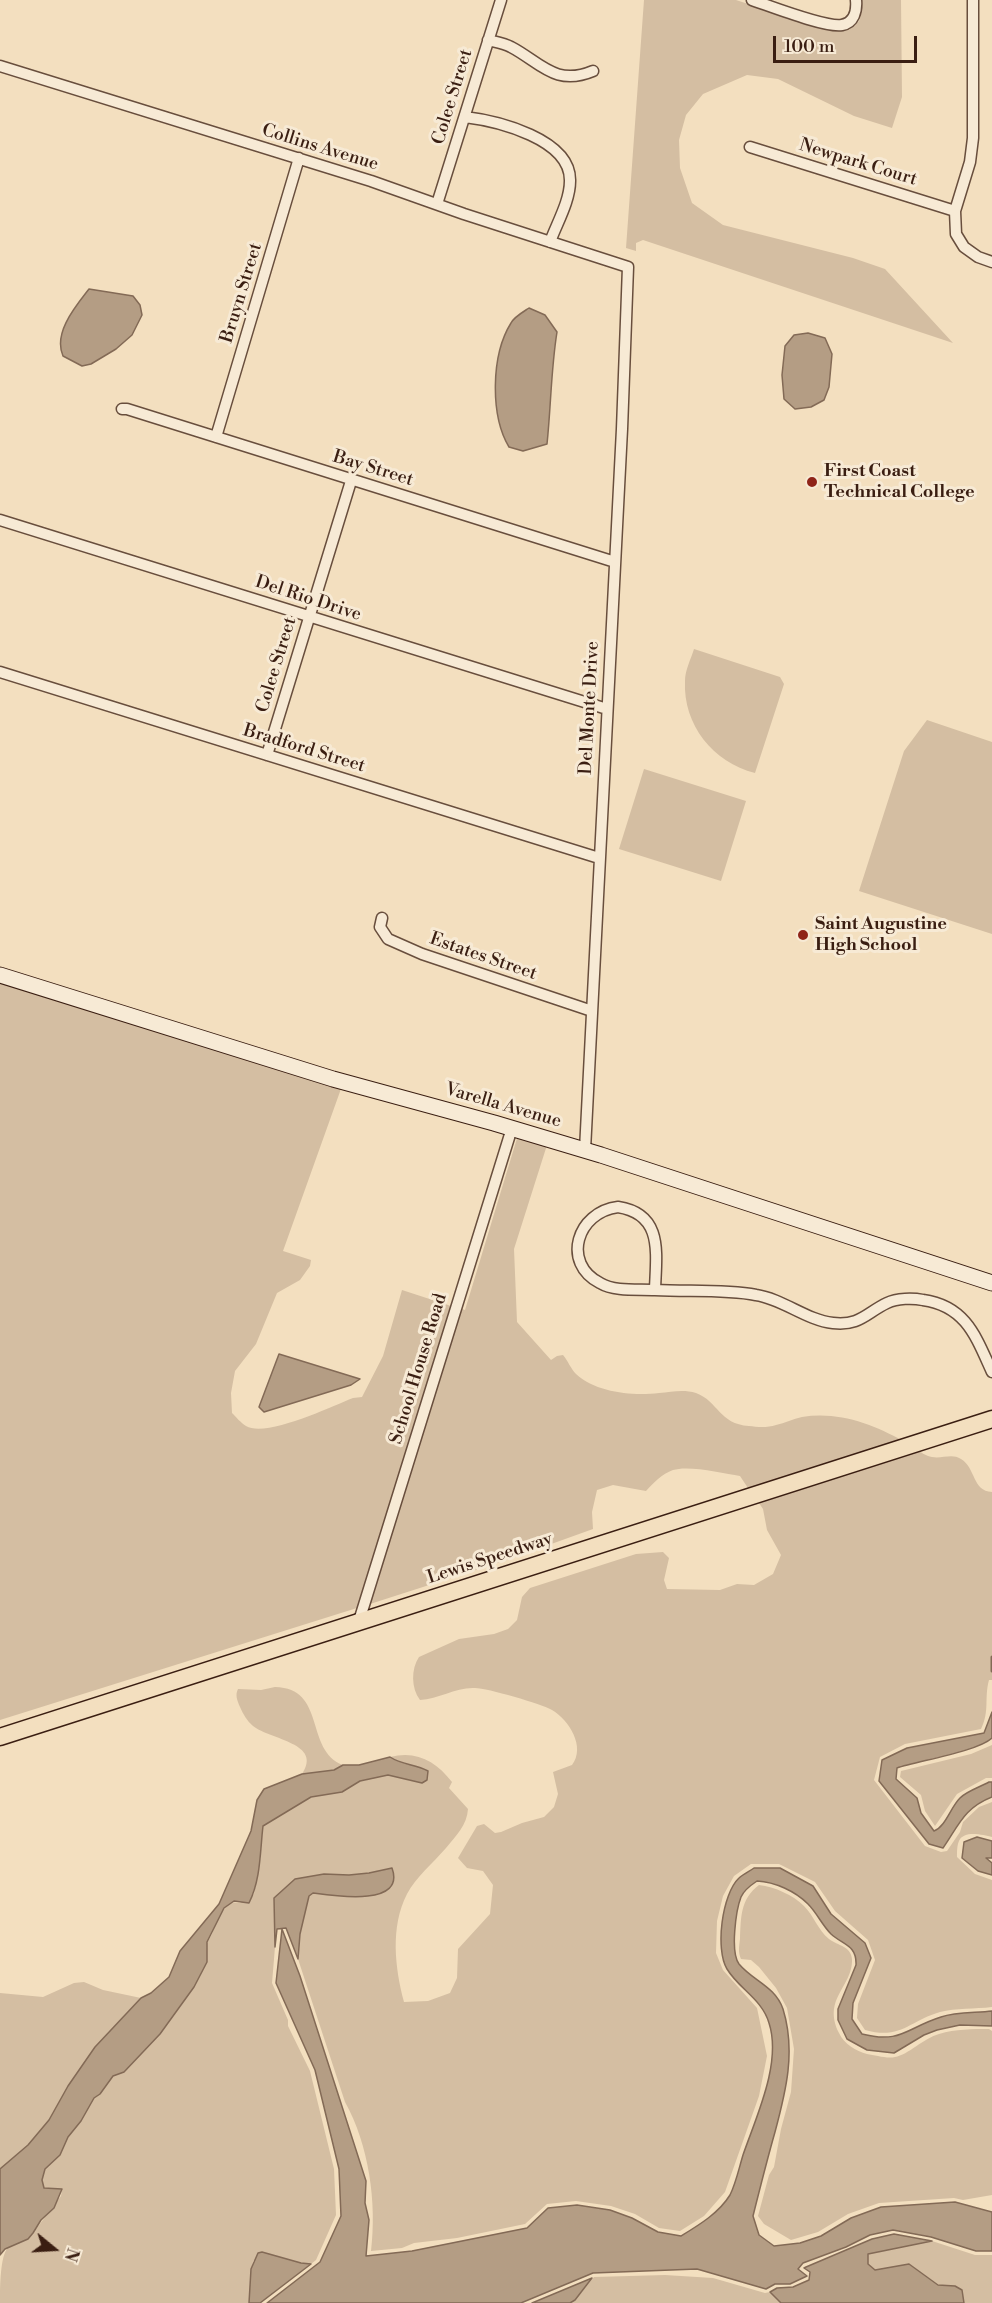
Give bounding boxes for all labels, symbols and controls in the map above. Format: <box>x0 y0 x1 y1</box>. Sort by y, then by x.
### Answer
scale bar <box>776 24 920 62</box>
text: 100 m <box>784 35 835 58</box>
street label: Colee Street <box>428 47 478 147</box>
street label: Collins Avenue <box>259 120 381 176</box>
street label: Newpark Court <box>796 135 920 191</box>
street label: Bruyn Street <box>217 240 267 346</box>
street label: Bay Street <box>330 447 416 491</box>
place label: First Coast Technical College <box>824 461 975 504</box>
marker: First Coast Technical College <box>805 475 819 489</box>
street label: Del Rio Drive <box>252 572 364 626</box>
street label: Colee Street <box>252 615 302 715</box>
street label: Del Monte Drive <box>576 641 604 775</box>
street label: Bradford Street <box>240 720 368 778</box>
place label: Saint Augustine High School <box>815 914 947 956</box>
marker: Saint Augustine High School <box>796 928 810 942</box>
street label: Estates Street <box>427 929 539 985</box>
street label: Varella Avenue <box>442 1079 564 1133</box>
street label: School House Road <box>386 1291 452 1447</box>
street label: Lewis Speedway <box>425 1529 555 1589</box>
north arrow <box>24 2219 84 2279</box>
text: N <box>60 2245 83 2264</box>

